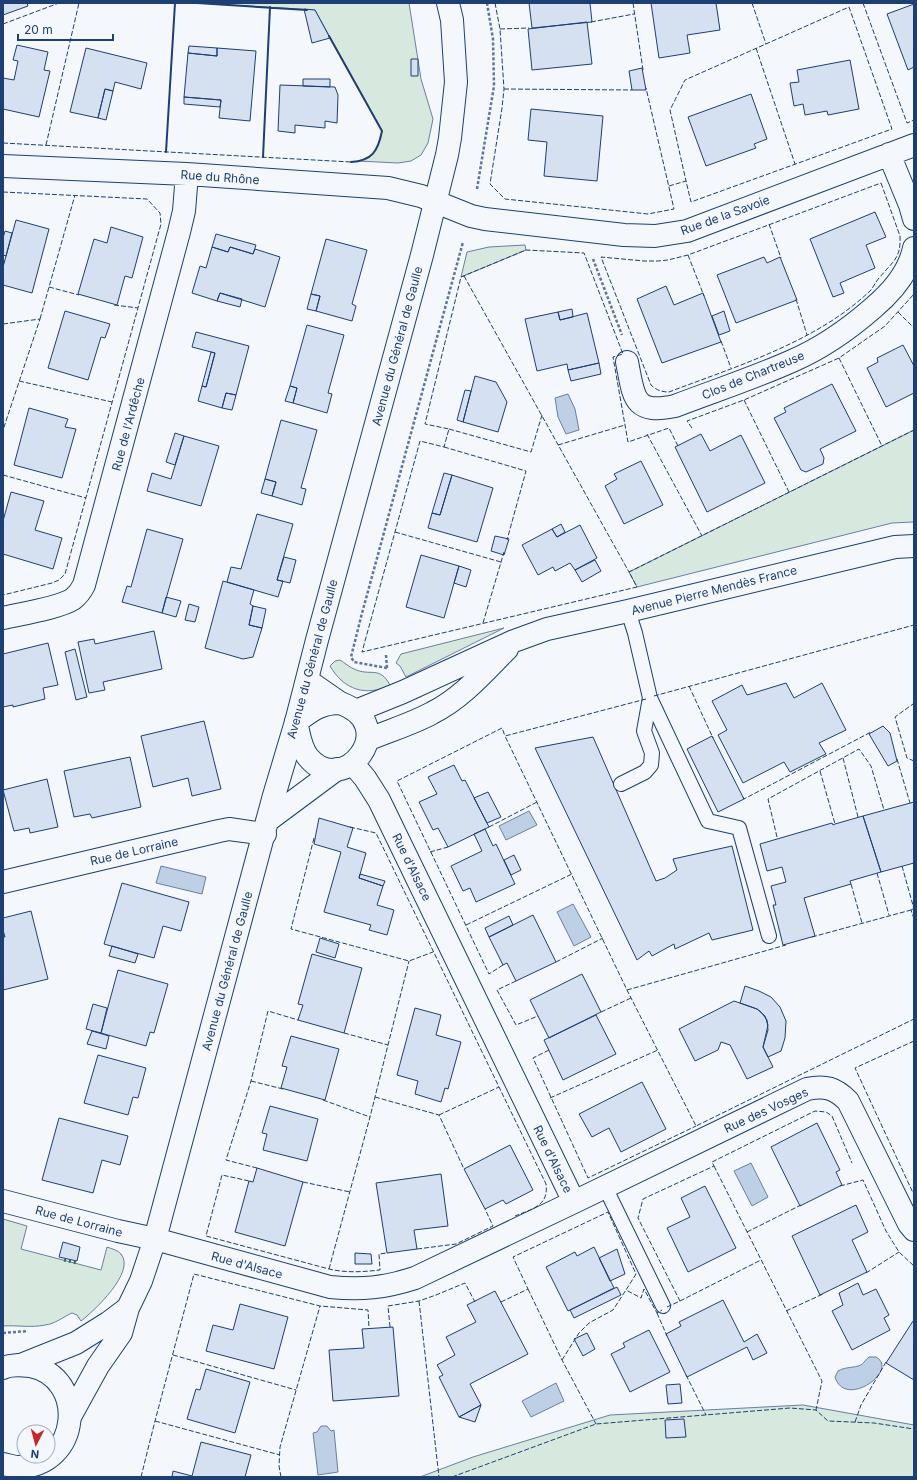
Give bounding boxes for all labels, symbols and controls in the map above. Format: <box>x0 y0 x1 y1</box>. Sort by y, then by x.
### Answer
scale bar <box>18 16 113 42</box>
text: 20 m <box>24 22 53 37</box>
street label: Rue du Rhône <box>180 167 260 187</box>
street label: Rue de la Savoie <box>678 192 772 238</box>
street label: Avenue du Général de Gaulle <box>369 265 425 427</box>
street label: Clos de Chartreuse <box>700 348 806 402</box>
street label: Rue de l'Ardêche <box>108 376 148 472</box>
street label: Avenue Pierre Mendès France <box>630 562 798 618</box>
street label: Avenue du Général de Gaulle <box>284 578 340 740</box>
street label: Rue d'Alsace <box>389 831 435 903</box>
street label: Rue de Lorraine <box>89 834 179 868</box>
street label: Avenue du Général de Gaulle <box>199 890 255 1052</box>
street label: Rue des Vosges <box>722 1084 810 1136</box>
street label: Rue d'Alsace <box>530 1123 576 1195</box>
street label: Rue de Lorraine <box>34 1202 124 1240</box>
street label: Rue d'Alsace <box>210 1248 284 1282</box>
north arrow <box>16 1424 56 1464</box>
text: N <box>30 1447 40 1461</box>

